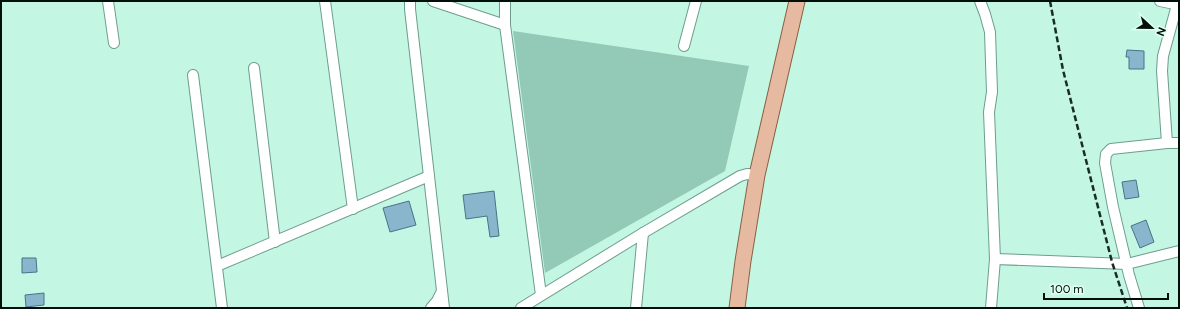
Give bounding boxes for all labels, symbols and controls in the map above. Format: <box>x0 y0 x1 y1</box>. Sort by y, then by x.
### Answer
north arrow <box>1132 8 1172 48</box>
text: N <box>1153 25 1168 38</box>
scale bar <box>1044 275 1168 301</box>
text: 100 m <box>1050 282 1084 296</box>

